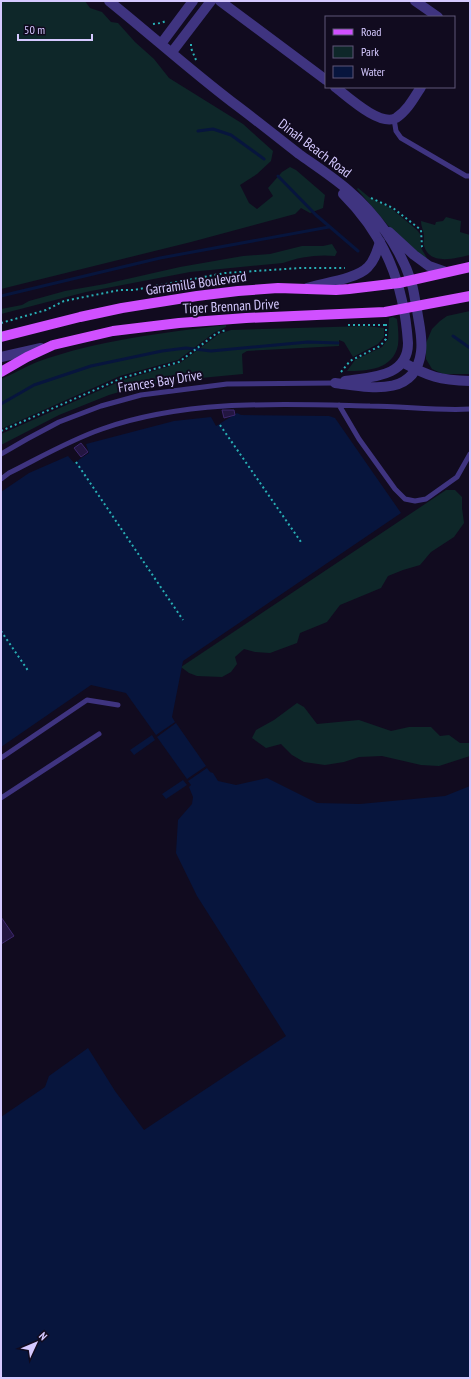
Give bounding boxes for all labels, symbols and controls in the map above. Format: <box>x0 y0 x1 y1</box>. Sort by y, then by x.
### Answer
scale bar <box>18 16 92 42</box>
legend <box>325 16 455 88</box>
text: 50 m <box>24 22 45 37</box>
text: Road <box>361 24 381 39</box>
text: Park <box>361 44 379 59</box>
text: Water <box>361 64 386 79</box>
street label: Dinah Beach Road <box>275 115 355 181</box>
street label: Garramilla Boulevard <box>145 267 247 299</box>
street label: Tiger Brennan Drive <box>182 294 280 318</box>
street label: Frances Bay Drive <box>117 365 204 397</box>
north arrow <box>16 1323 56 1363</box>
text: N <box>36 1329 50 1343</box>

